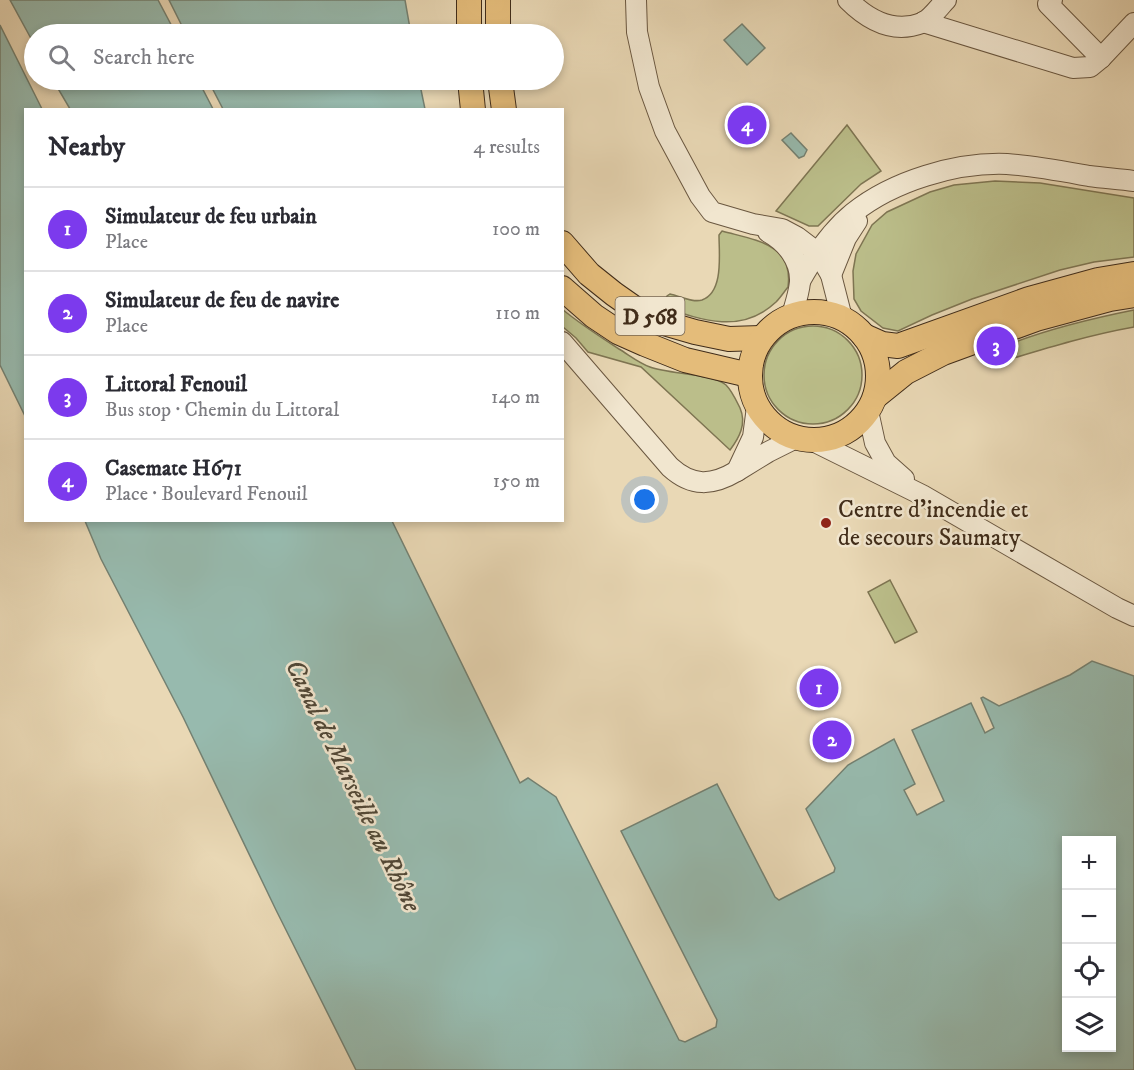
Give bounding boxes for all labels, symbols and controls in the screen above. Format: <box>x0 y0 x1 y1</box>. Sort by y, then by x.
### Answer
search box <box>24 24 564 90</box>
icon: search <box>45 41 78 74</box>
text: Search here <box>93 44 195 71</box>
pin: 4 <box>728 102 766 148</box>
text: Nearby <box>48 131 125 164</box>
text: 4 results <box>473 135 540 160</box>
text: Simulateur de feu urbain <box>105 203 317 230</box>
text: 1 <box>64 217 71 242</box>
text: 100 m <box>492 217 540 242</box>
text: Place <box>105 230 148 255</box>
text: Simulateur de feu de navire <box>105 287 339 314</box>
road number: D 568 <box>616 297 684 335</box>
text: 2 <box>63 301 72 326</box>
text: 110 m <box>495 301 540 326</box>
text: Place <box>105 314 148 339</box>
pin: 3 <box>976 324 1016 368</box>
text: Littoral Fenouil <box>105 371 247 398</box>
text: 3 <box>64 385 71 410</box>
text: 140 m <box>491 385 540 410</box>
text: Bus stop · Chemin du Littoral <box>105 398 339 423</box>
text: Casemate H671 <box>105 455 242 482</box>
text: 4 <box>62 469 73 494</box>
text: 150 m <box>493 469 540 494</box>
text: Place · Boulevard Fenouil <box>105 482 308 507</box>
your location <box>630 485 659 514</box>
place label: Centre d’incendie et de secours Saumaty <box>838 495 1029 553</box>
marker: Centre d’incendie et de secours Saumaty <box>819 516 833 530</box>
water label: Canal de Marseille au Rhône <box>277 654 429 918</box>
pin: 1 <box>800 666 838 710</box>
pin: 2 <box>812 718 852 762</box>
map controls <box>1062 836 1116 1052</box>
button: + <box>1062 836 1116 890</box>
button: − <box>1062 890 1116 944</box>
button: locate <box>1062 944 1116 998</box>
button: layers <box>1062 998 1116 1052</box>

